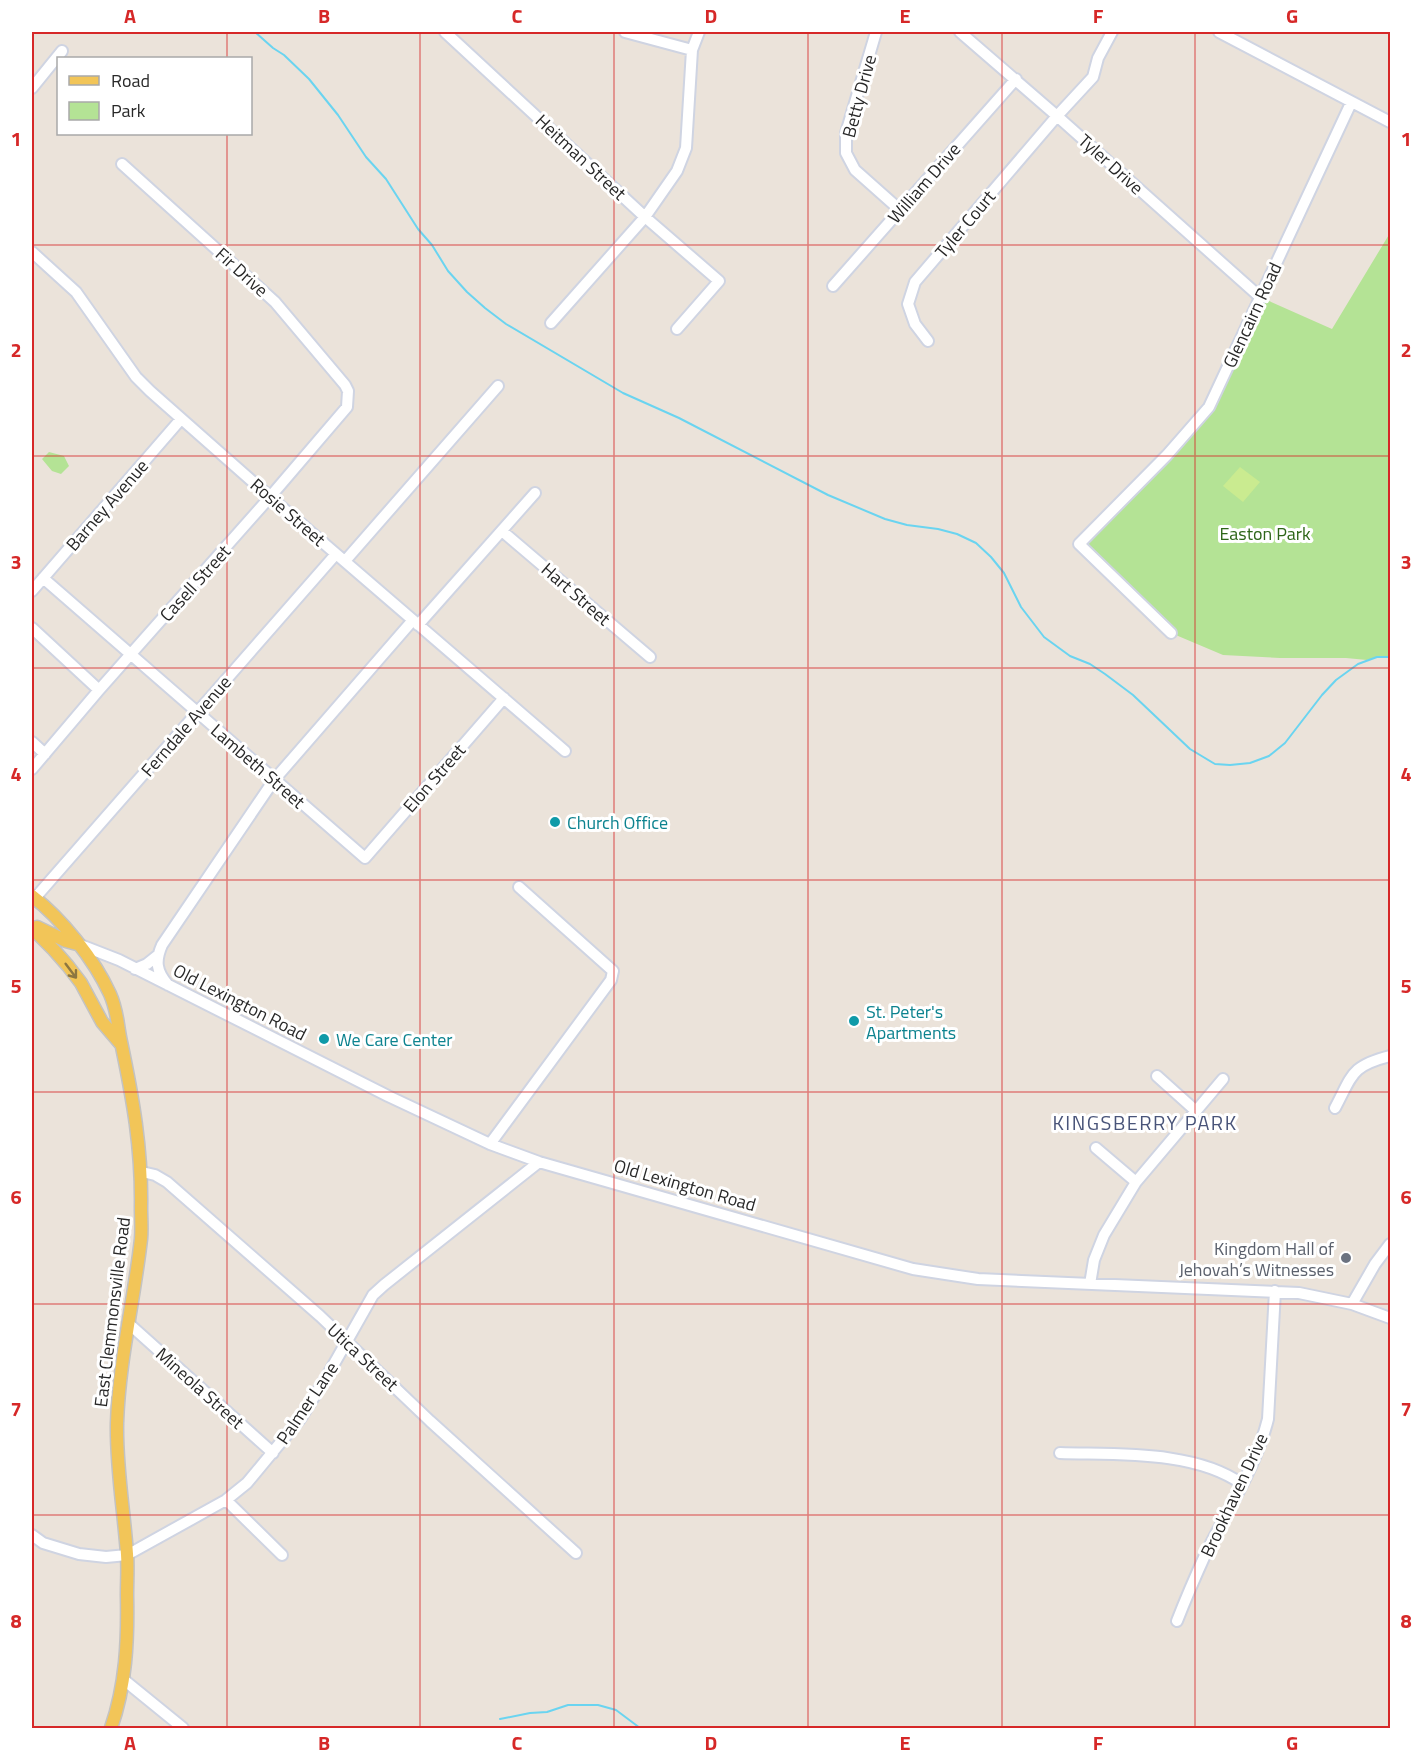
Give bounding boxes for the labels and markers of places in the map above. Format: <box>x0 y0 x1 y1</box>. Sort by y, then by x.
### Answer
place label: Church Office <box>567 809 668 836</box>
marker: Church Office <box>548 815 562 829</box>
place label: St. Peter's Apartments <box>866 998 956 1046</box>
marker: St. Peter's Apartments <box>847 1014 861 1028</box>
place label: We Care Center <box>336 1026 453 1053</box>
marker: We Care Center <box>317 1032 331 1046</box>
place label: Kingdom Hall of Jehovah’s Witnesses <box>1179 1235 1334 1283</box>
marker: Kingdom Hall of Jehovah’s Witnesses <box>1339 1251 1353 1265</box>

